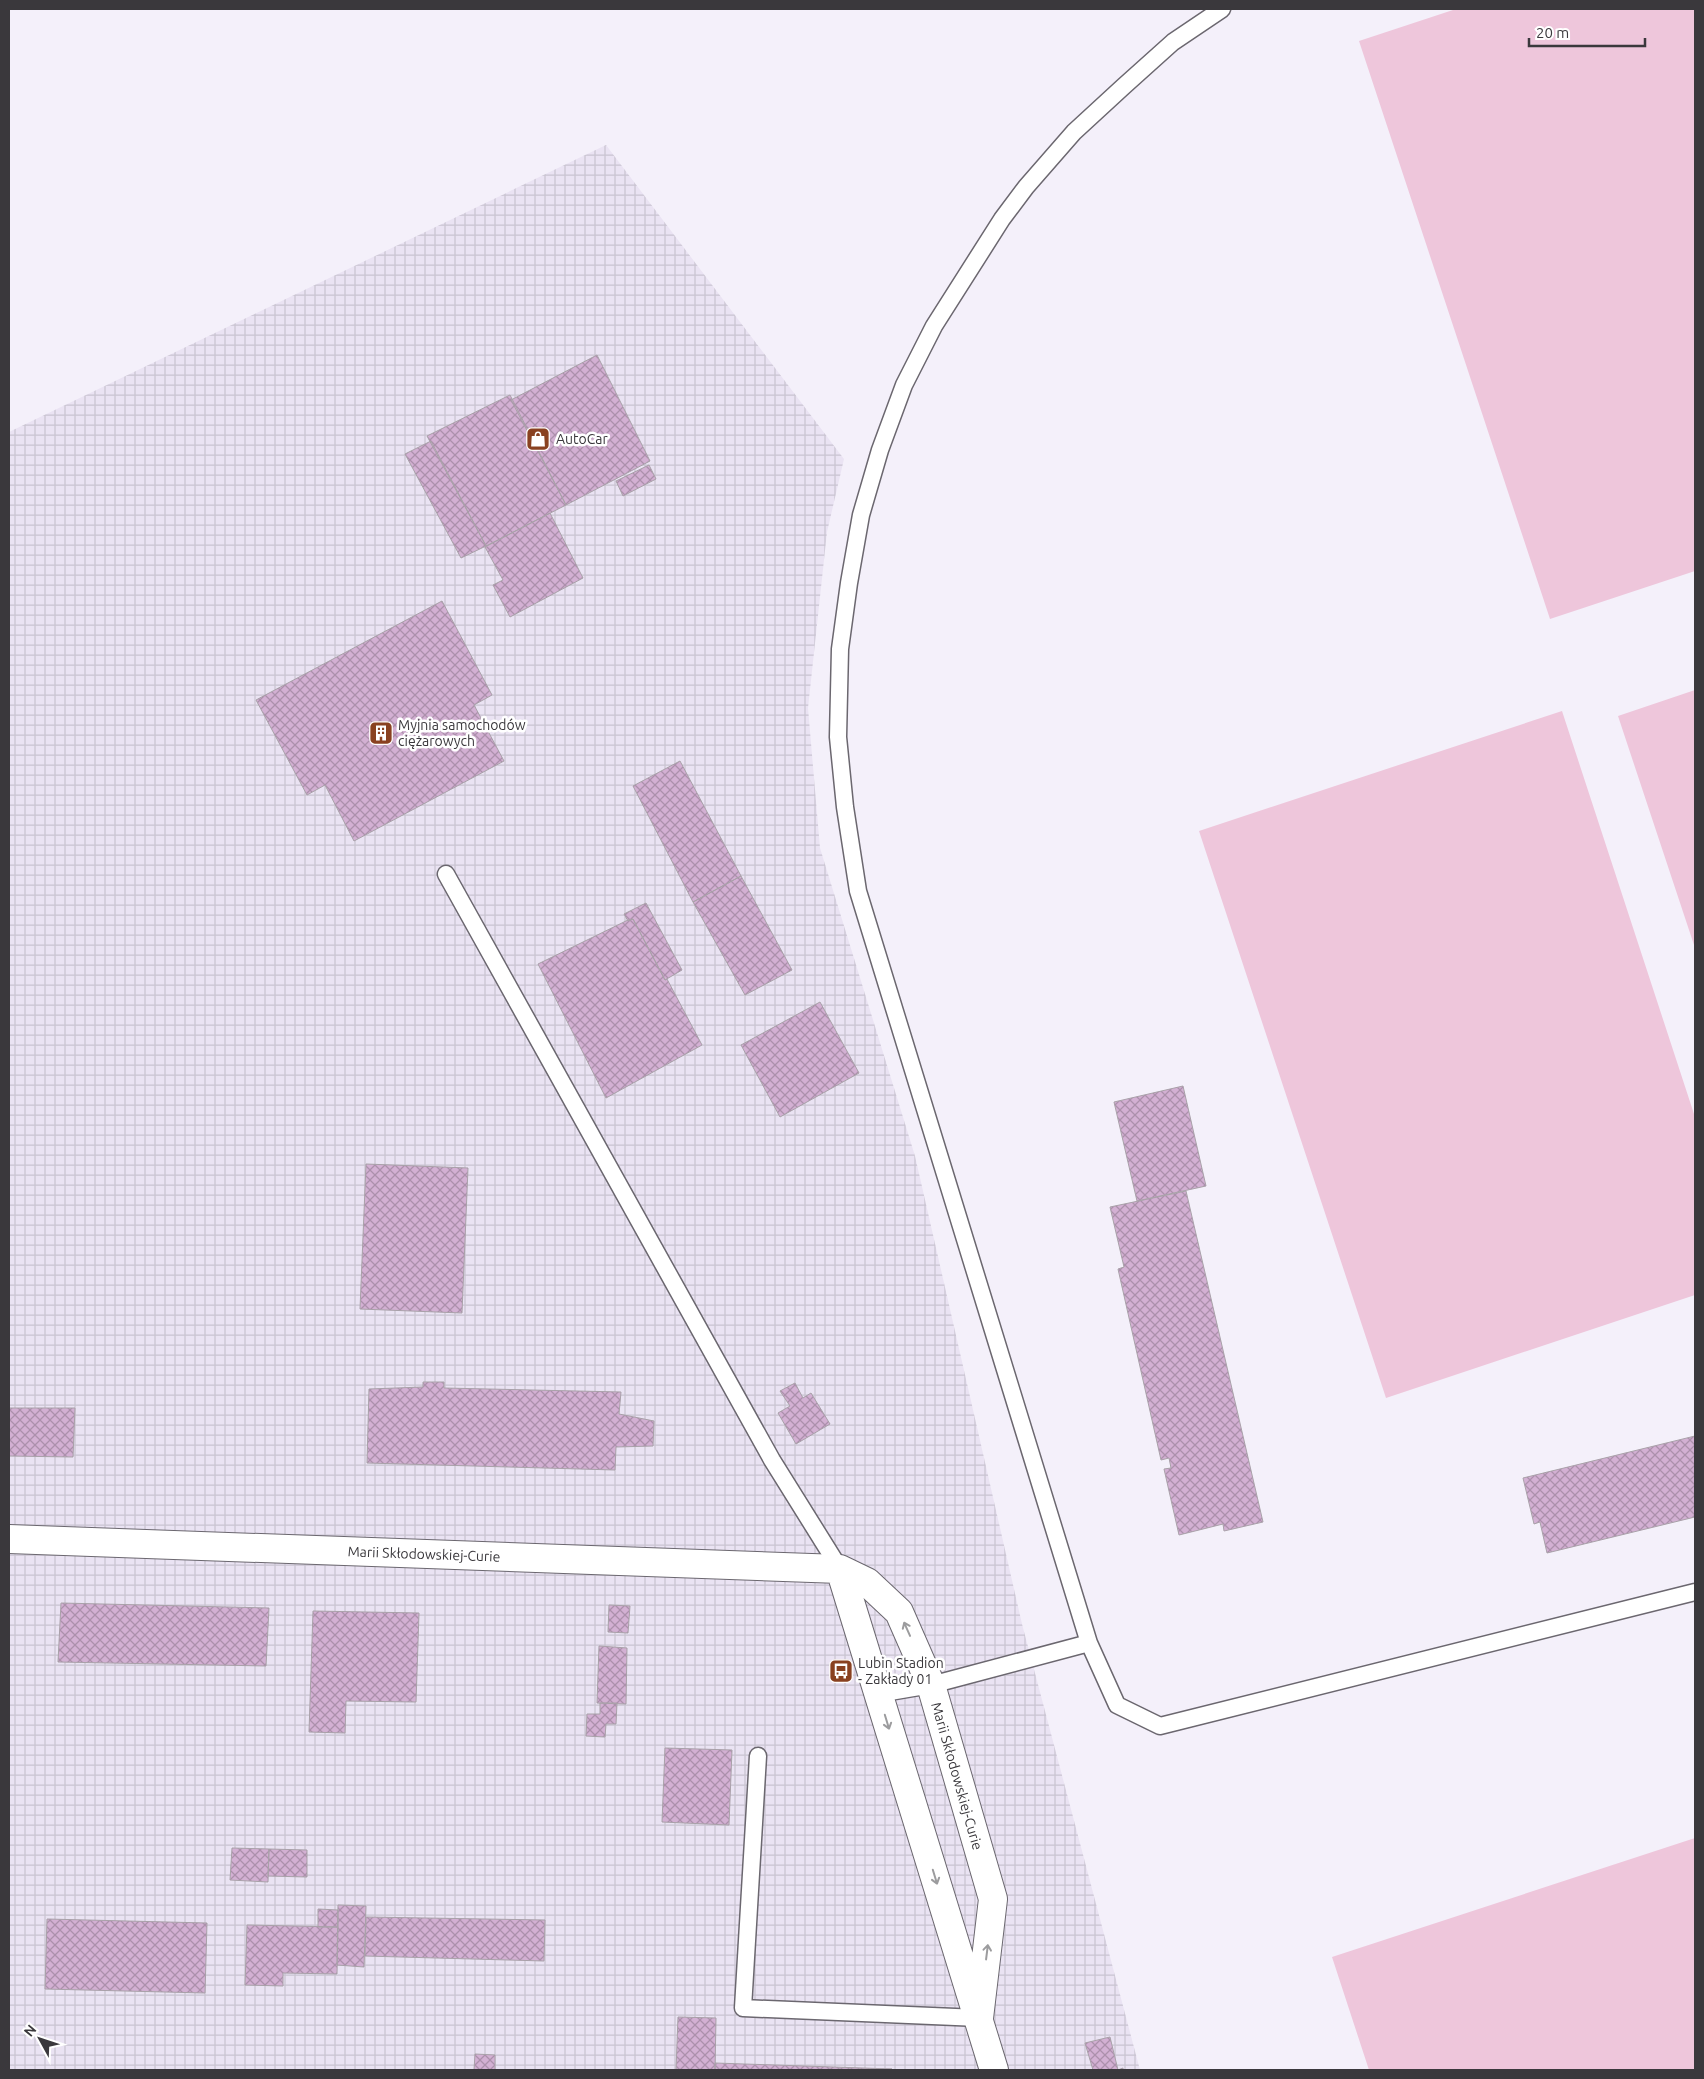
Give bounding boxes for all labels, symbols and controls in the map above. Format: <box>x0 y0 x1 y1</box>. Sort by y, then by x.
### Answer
scale bar <box>1529 15 1645 47</box>
text: 20 m <box>1536 24 1569 41</box>
shop icon: AutoCar <box>525 426 551 452</box>
place label: AutoCar <box>556 431 609 447</box>
place label: Myjnia samochodów ciężarowych <box>398 717 526 749</box>
building icon: Myjnia samochodów ciężarowych <box>368 720 394 746</box>
street label: Marii Skłodowskiej-Curie <box>347 1543 501 1565</box>
one-way arrow <box>901 1622 911 1637</box>
place label: Lubin Stadion - Zakłady 01 <box>858 1655 944 1687</box>
bus stop icon: Lubin Stadion - Zakłady 01 <box>828 1658 854 1684</box>
street label: Marii Skłodowskiej-Curie <box>928 1700 986 1852</box>
one-way arrow <box>883 1713 893 1729</box>
one-way arrow <box>931 1869 941 1885</box>
one-way arrow <box>982 1945 992 1961</box>
north arrow <box>15 2014 65 2064</box>
text: N <box>21 2021 40 2040</box>

